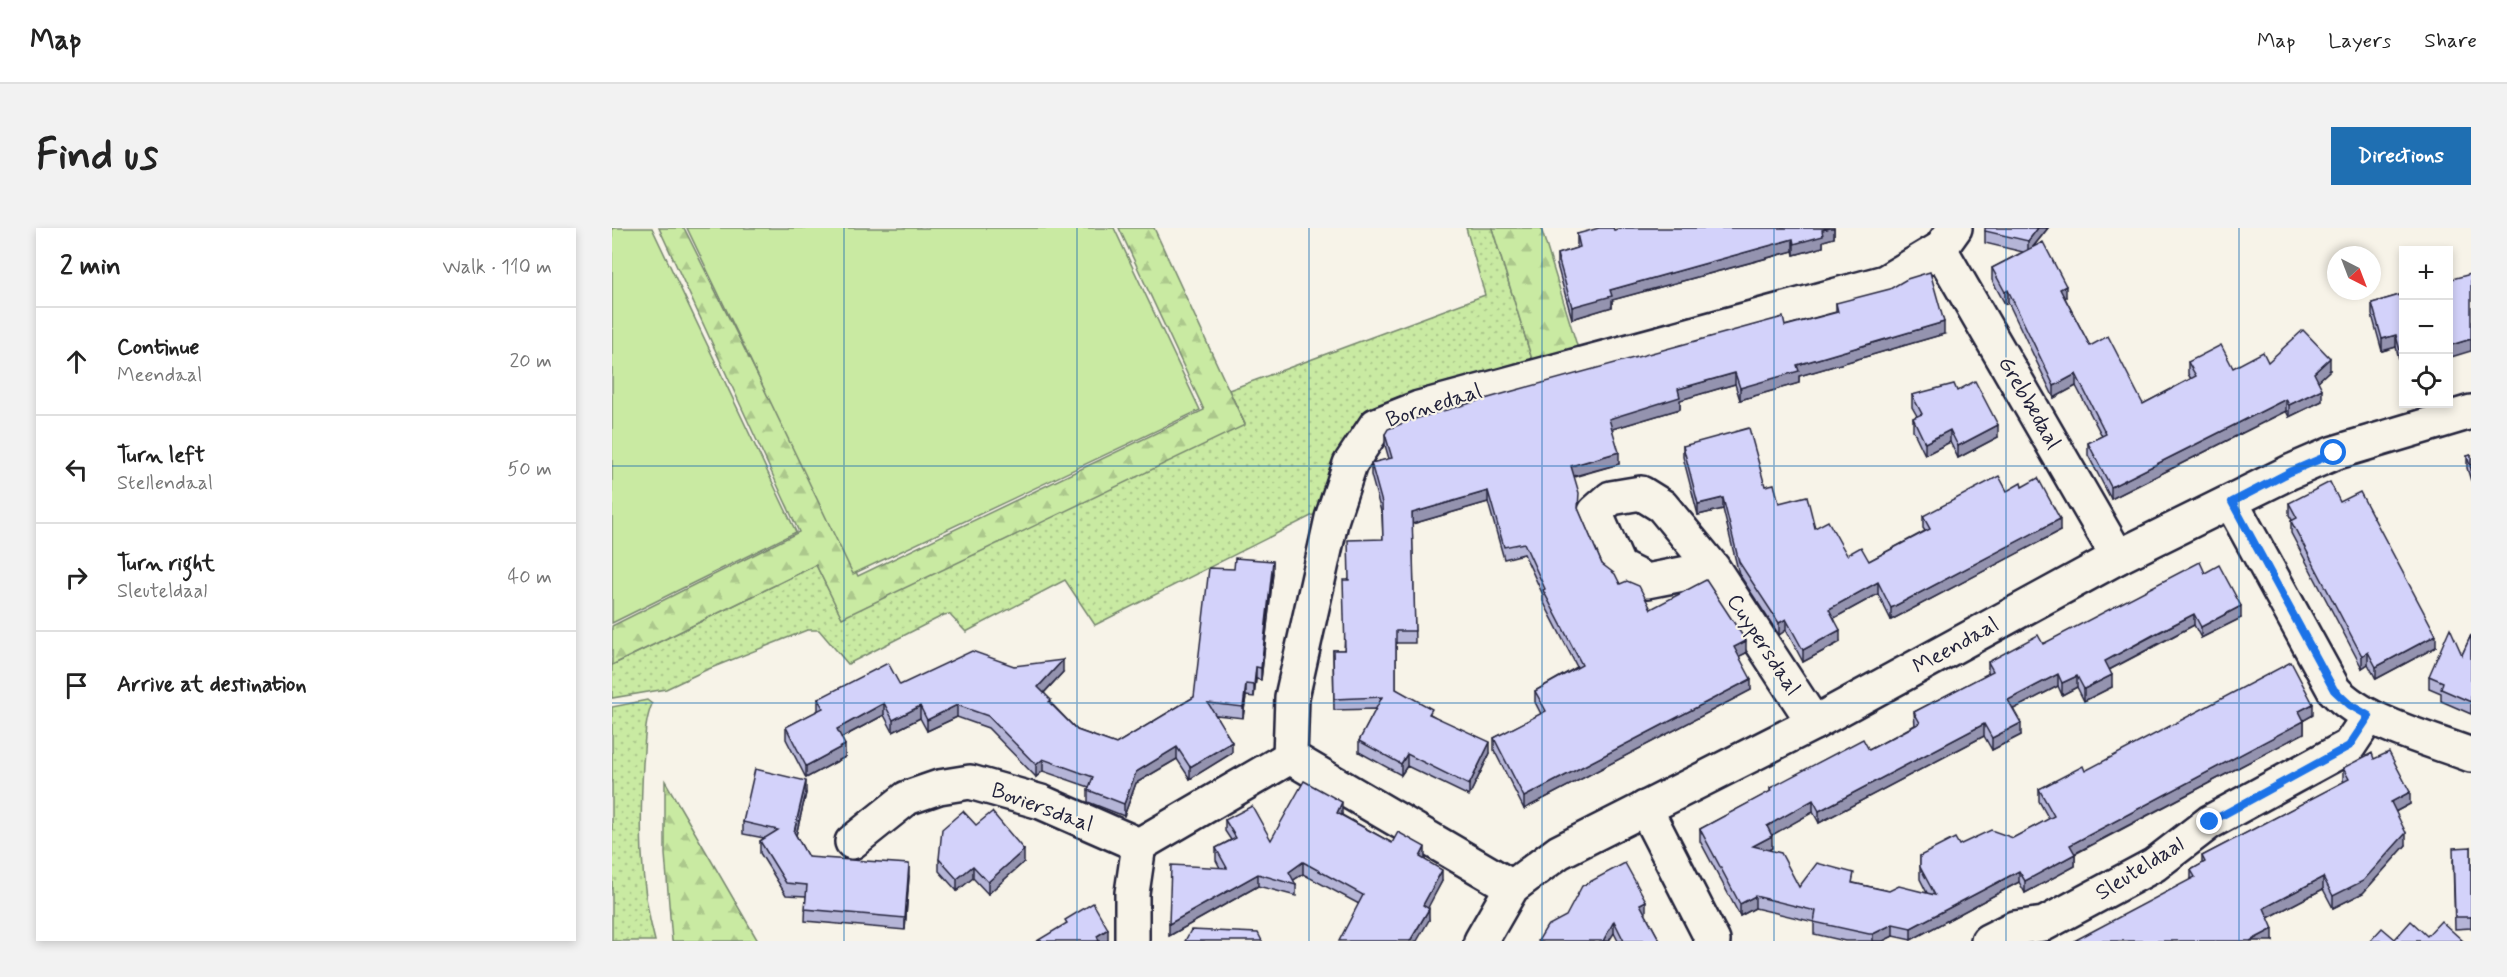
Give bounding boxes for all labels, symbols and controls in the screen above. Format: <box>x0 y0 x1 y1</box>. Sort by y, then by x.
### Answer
text: Map <box>30 23 81 60</box>
text: Map <box>2257 27 2295 55</box>
text: Layers <box>2328 27 2391 55</box>
text: Share <box>2424 27 2477 55</box>
button: Directions <box>2331 127 2471 185</box>
text: Find us <box>36 129 158 184</box>
north arrow <box>2327 246 2381 300</box>
map controls <box>2399 246 2453 408</box>
button: + <box>2399 246 2453 300</box>
text: 2 min <box>60 250 121 284</box>
text: Walk · 110 m <box>443 254 552 281</box>
button: − <box>2399 300 2453 354</box>
text: Continue <box>117 334 199 362</box>
icon: ahead <box>60 345 93 378</box>
text: 20 m <box>509 348 552 375</box>
street label: Grebbedaal <box>1991 351 2067 455</box>
button: locate <box>2399 354 2453 408</box>
text: Meendaal <box>117 362 202 389</box>
street label: Bornedaal <box>1383 377 1485 435</box>
route start <box>2320 439 2346 465</box>
text: Turn left <box>117 442 205 470</box>
icon: left <box>60 453 93 486</box>
text: 50 m <box>507 456 552 483</box>
text: Stellendaal <box>117 470 213 497</box>
text: Turn right <box>117 550 215 578</box>
icon: right <box>60 561 93 594</box>
text: 40 m <box>508 564 552 591</box>
text: Sleuteldaal <box>117 578 207 605</box>
street label: Cuypersdaal <box>1720 589 1806 701</box>
street label: Meendaal <box>1908 611 2004 681</box>
icon: arrive <box>60 669 93 702</box>
text: Arrive at destination <box>117 671 307 699</box>
street label: Boviersdaal <box>987 777 1097 839</box>
route end <box>2196 808 2222 834</box>
street label: Sleuteldaal <box>2090 831 2190 907</box>

